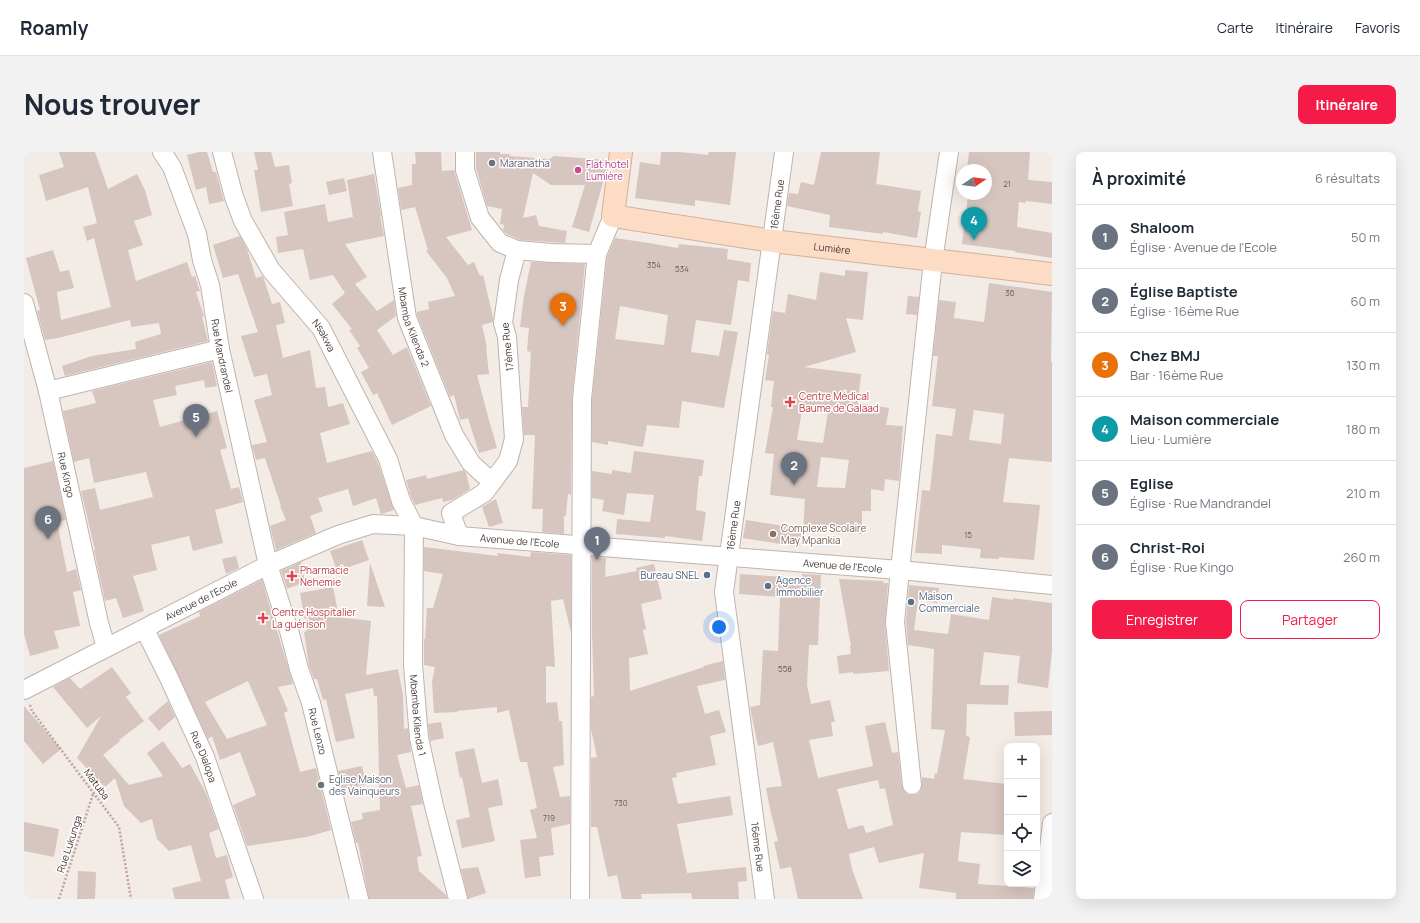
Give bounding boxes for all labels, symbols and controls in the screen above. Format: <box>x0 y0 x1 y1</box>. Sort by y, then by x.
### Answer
text: Roamly <box>20 15 88 41</box>
text: Carte <box>1217 18 1253 37</box>
text: Itinéraire <box>1275 18 1333 37</box>
text: Favoris <box>1355 18 1400 37</box>
text: Nous trouver <box>24 85 200 123</box>
button: Itinéraire <box>1298 85 1396 124</box>
place label: Maranatha <box>500 156 550 170</box>
place label: Flat hotel Lumière <box>586 157 629 183</box>
marker: Maranatha <box>487 158 497 168</box>
north arrow <box>956 164 992 200</box>
marker: Flat hotel Lumière <box>573 165 583 175</box>
text: À proximité <box>1092 167 1186 190</box>
text: 6 résultats <box>1315 169 1380 187</box>
street label: 16ème Rue <box>767 178 787 230</box>
house number: 21 <box>1003 178 1011 189</box>
pin: 4 <box>961 207 987 240</box>
text: Shaloom <box>1130 217 1194 238</box>
text: 1 <box>1102 228 1108 246</box>
text: 50 m <box>1351 228 1380 246</box>
text: Église · Avenue de l'Ecole <box>1130 238 1277 256</box>
street label: Lumière <box>813 239 852 257</box>
house number: 354 <box>647 259 661 270</box>
house number: 534 <box>675 263 689 274</box>
text: Église Baptiste <box>1130 281 1238 302</box>
street label: Mbamba Kilenda 2 <box>395 286 433 369</box>
house number: 36 <box>1005 287 1015 298</box>
text: 2 <box>1101 292 1109 310</box>
text: 60 m <box>1350 292 1380 310</box>
pin: 3 <box>550 293 576 326</box>
text: Église · 16ème Rue <box>1130 302 1239 320</box>
street label: Nsakwa <box>309 316 339 354</box>
street label: Rue Mandrandel <box>208 318 236 394</box>
street label: 17ème Rue <box>497 322 517 372</box>
text: Chez BMJ <box>1130 345 1200 366</box>
text: 3 <box>1101 356 1109 374</box>
text: 130 m <box>1346 356 1380 374</box>
text: Bar · 16ème Rue <box>1130 366 1223 384</box>
place label: Centre Médical Baume de Galaad <box>799 389 879 415</box>
marker: Centre Médical Baume de Galaad <box>784 396 796 408</box>
pin: 5 <box>183 404 209 437</box>
text: Maison commerciale <box>1130 409 1279 430</box>
text: 4 <box>1101 420 1109 438</box>
text: 180 m <box>1346 420 1380 438</box>
text: Lieu · Lumière <box>1130 430 1211 448</box>
street label: Rue Kingo <box>55 451 78 499</box>
pin: 2 <box>781 452 807 485</box>
text: Eglise <box>1130 473 1174 494</box>
text: 5 <box>1101 484 1109 502</box>
text: 210 m <box>1346 484 1380 502</box>
text: Église · Rue Mandrandel <box>1130 494 1271 512</box>
street label: 16ème Rue <box>723 499 743 551</box>
pin: 6 <box>35 506 61 539</box>
place label: Complexe Scolaire May Mpankia <box>781 521 867 547</box>
pin: 1 <box>584 527 610 560</box>
marker: Complexe Scolaire May Mpankia <box>768 529 778 539</box>
house number: 15 <box>964 529 972 540</box>
street label: Avenue de l'Ecole <box>479 531 560 551</box>
text: Christ-Roi <box>1130 537 1205 558</box>
text: 6 <box>1101 548 1109 566</box>
text: 260 m <box>1343 548 1380 566</box>
street label: Avenue de l'Ecole <box>803 556 883 576</box>
text: Église · Rue Kingo <box>1130 558 1234 576</box>
place label: Pharmacie Nehemie <box>300 563 349 589</box>
place label: Bureau SNEL <box>640 568 699 582</box>
marker: Bureau SNEL <box>702 570 712 580</box>
marker: Pharmacie Nehemie <box>287 571 297 581</box>
place label: Agence Immobilier <box>776 573 824 599</box>
street label: Avenue de l'Ecole <box>163 575 240 624</box>
marker: Agence Immobilier <box>763 581 773 591</box>
place label: Maison Commerciale <box>919 589 980 615</box>
marker: Maison Commerciale <box>906 597 916 607</box>
button: Enregistrer <box>1092 600 1232 639</box>
button: Partager <box>1240 600 1380 639</box>
place label: Centre Hospitalier La guérison <box>272 605 356 631</box>
marker: Centre Hospitalier La guérison <box>257 612 269 624</box>
your location <box>709 617 729 637</box>
house number: 558 <box>778 663 792 674</box>
street label: Mbamba Kilenda 1 <box>407 674 430 757</box>
street label: Rue Lenzo <box>305 706 330 756</box>
street label: Rue Dialopa <box>187 728 220 784</box>
map controls <box>1004 743 1040 887</box>
button: + <box>1004 743 1040 779</box>
street label: Matuba <box>81 766 113 802</box>
place label: Eglise Maison des Vainqueurs <box>329 772 400 798</box>
button: − <box>1004 779 1040 815</box>
marker: Eglise Maison des Vainqueurs <box>316 780 326 790</box>
house number: 730 <box>614 797 628 808</box>
house number: 719 <box>543 812 555 823</box>
street label: Rue Lukunga <box>53 814 85 874</box>
button: locate <box>1004 815 1040 851</box>
street label: 16ème Rue <box>748 821 768 873</box>
button: layers <box>1004 851 1040 887</box>

